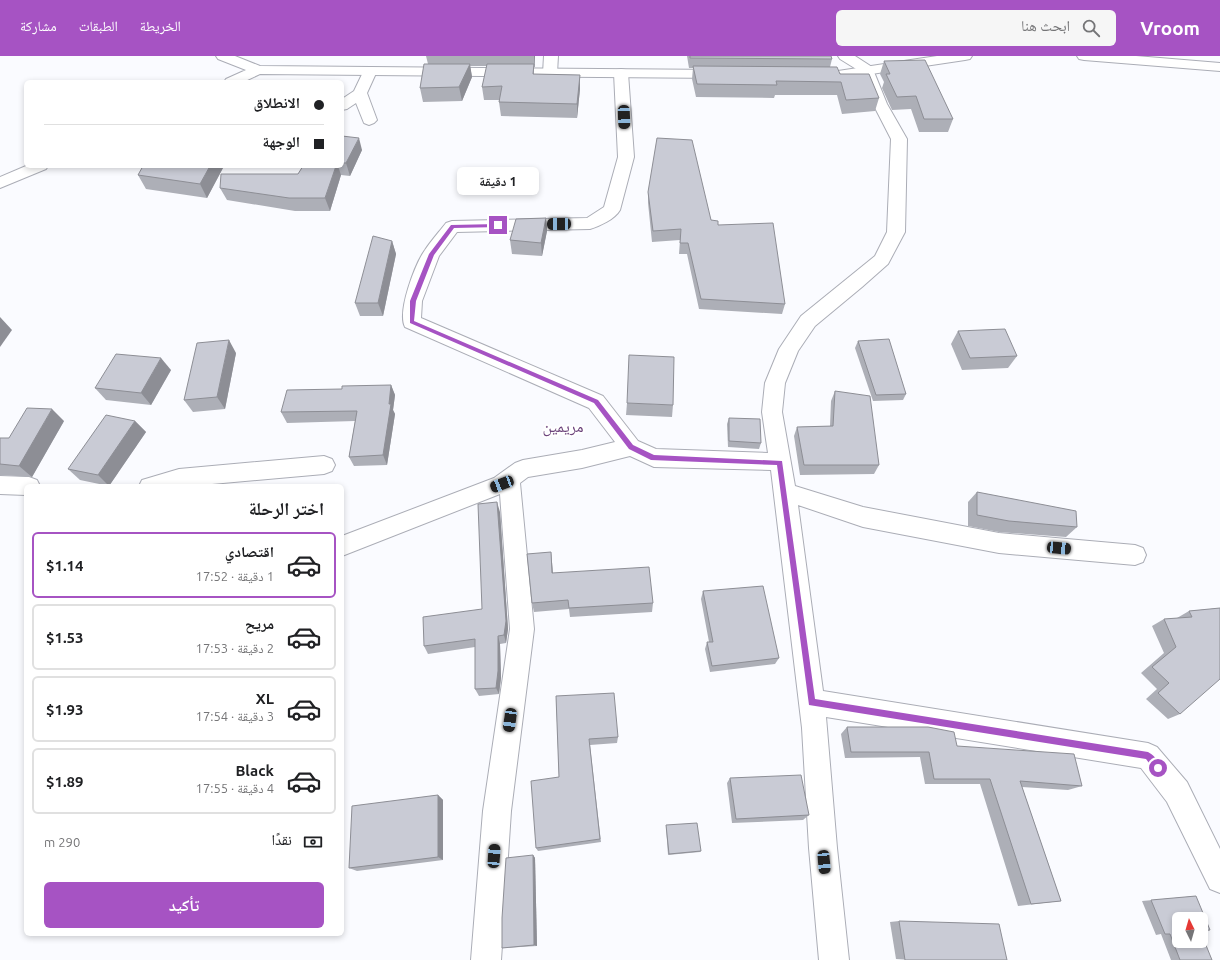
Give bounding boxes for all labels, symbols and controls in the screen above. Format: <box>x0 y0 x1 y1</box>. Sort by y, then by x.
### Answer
search box <box>836 10 1116 46</box>
text: ابحث هنا <box>1021 17 1070 34</box>
icon: search <box>1080 17 1102 39</box>
text: Vroom <box>1140 17 1200 39</box>
text: مشاركة <box>20 18 57 34</box>
text: الطبقات <box>79 18 118 34</box>
text: الخريطة <box>140 18 181 34</box>
text: الانطلاق <box>254 94 300 111</box>
car <box>618 105 630 129</box>
text: الوجهة <box>262 133 300 150</box>
callout: 1 دقيقة <box>457 167 539 195</box>
text: 1 دقيقة <box>479 174 517 188</box>
route end <box>489 216 507 234</box>
car <box>547 218 571 230</box>
district label: مريمين <box>543 417 583 437</box>
car <box>489 474 515 494</box>
text: اختر الرحلة <box>249 498 324 518</box>
car <box>1047 541 1071 555</box>
text: اقتصادي <box>225 543 274 560</box>
icon: car <box>286 547 322 583</box>
text: $1.14 <box>46 557 84 574</box>
text: 1 دقيقة · 17:52 <box>196 569 274 583</box>
text: مريح <box>245 615 274 632</box>
icon: car <box>286 619 322 655</box>
text: $1.53 <box>46 629 84 646</box>
text: 2 دقيقة · 17:53 <box>196 641 274 655</box>
text: XL <box>256 690 274 707</box>
icon: car <box>286 691 322 727</box>
text: $1.93 <box>46 701 84 718</box>
car <box>502 707 518 733</box>
text: 3 دقيقة · 17:54 <box>196 709 274 723</box>
route start <box>1149 759 1167 777</box>
text: Black <box>235 762 274 779</box>
icon: car <box>286 763 322 799</box>
text: $1.89 <box>46 773 84 790</box>
text: 4 دقيقة · 17:55 <box>196 781 274 795</box>
text: نقدًا <box>271 831 292 848</box>
icon: cash <box>302 831 324 853</box>
text: 290 m <box>44 835 80 849</box>
car <box>487 844 501 868</box>
car <box>817 850 831 874</box>
button: تأكيد <box>44 882 324 928</box>
north arrow <box>1172 912 1208 948</box>
map controls <box>1172 912 1208 948</box>

